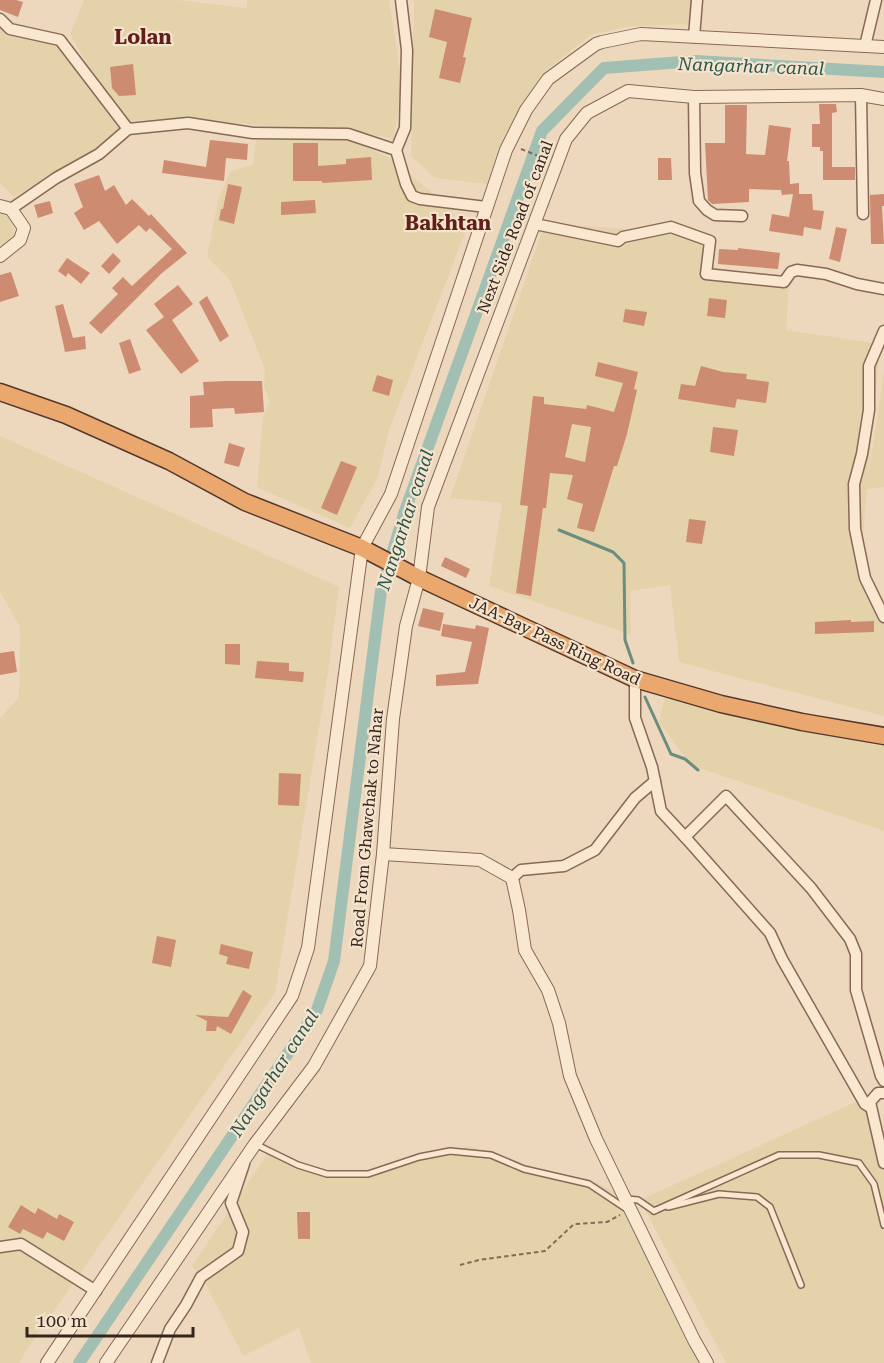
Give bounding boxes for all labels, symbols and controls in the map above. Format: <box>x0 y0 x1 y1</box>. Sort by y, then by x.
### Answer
district label: Lolan <box>114 25 172 49</box>
water label: Nangarhar canal <box>677 53 824 79</box>
street label: Next Side Road of canal <box>473 138 557 316</box>
district label: Bakhtan <box>405 211 492 235</box>
water label: Nangarhar canal <box>372 447 438 594</box>
street label: JAA-Bay Pass Ring Road <box>466 593 644 689</box>
street label: Road From Ghawchak to Nahar <box>347 707 387 949</box>
water label: Nangarhar canal <box>225 1006 323 1141</box>
scale bar <box>27 1300 194 1338</box>
text: 100 m <box>36 1310 87 1331</box>

